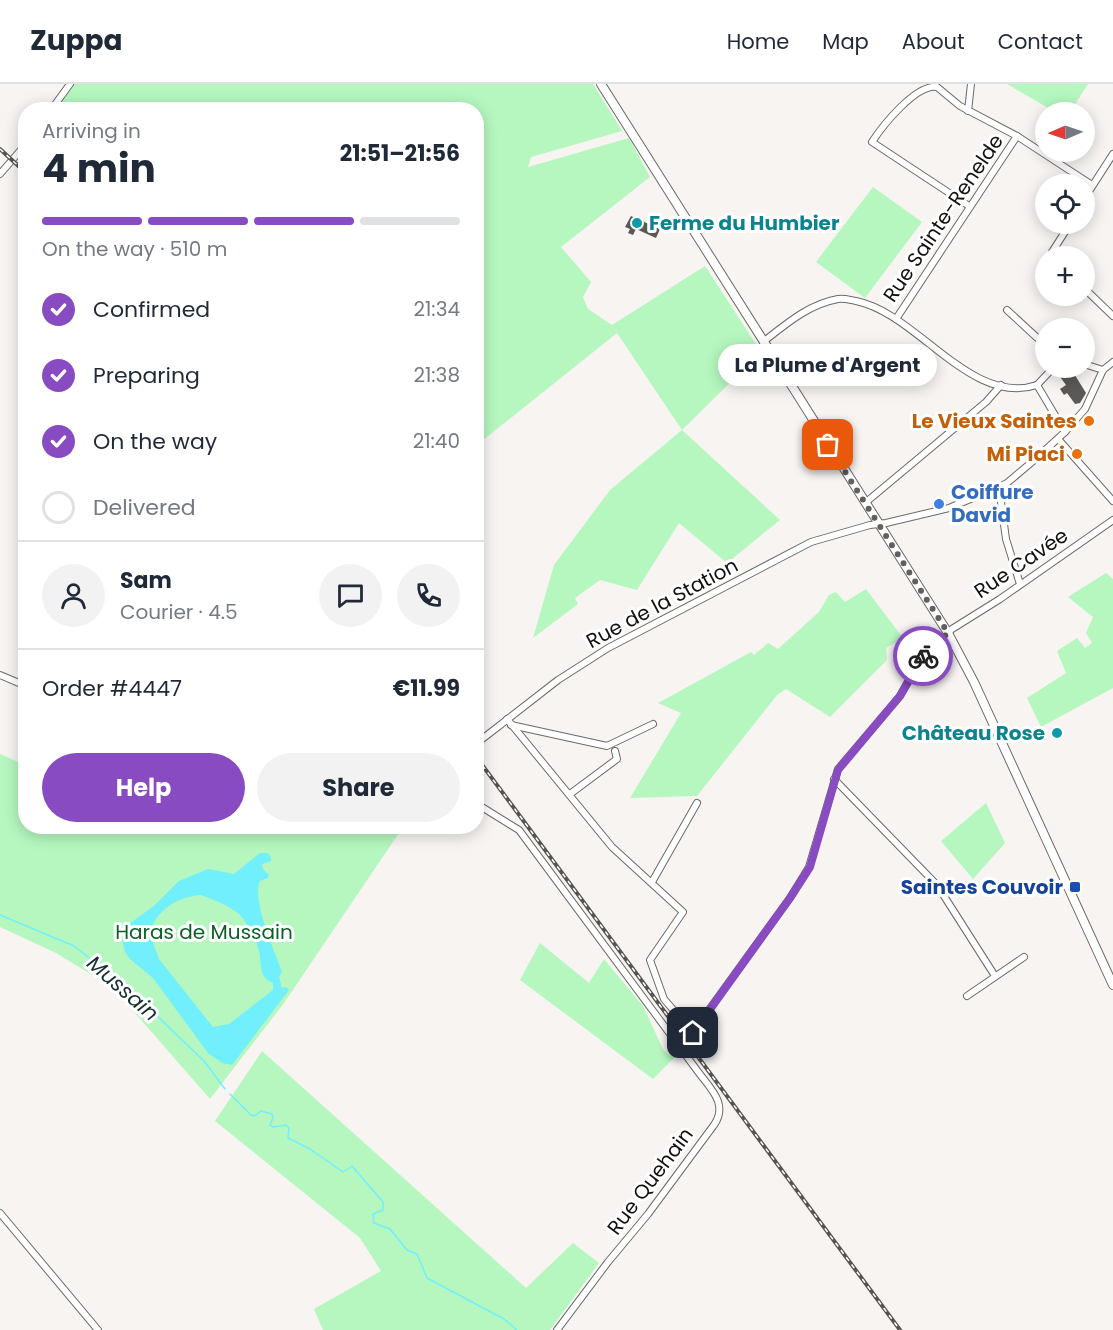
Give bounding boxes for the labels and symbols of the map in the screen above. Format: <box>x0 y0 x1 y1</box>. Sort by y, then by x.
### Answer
north arrow <box>1035 102 1095 162</box>
street label: Rue Sainte-Renelde <box>876 129 1010 307</box>
place label: Ferme du Humbier <box>649 209 840 237</box>
marker: Ferme du Humbier <box>630 216 644 230</box>
callout: La Plume d'Argent <box>718 343 938 385</box>
place label: Le Vieux Saintes <box>912 407 1077 435</box>
marker: Le Vieux Saintes <box>1082 414 1096 428</box>
pin <box>802 419 853 470</box>
place label: Mi Piaci <box>987 440 1065 468</box>
marker: Mi Piaci <box>1070 447 1084 461</box>
place label: Coiffure David <box>951 478 1034 529</box>
marker: Coiffure David <box>932 497 946 511</box>
street label: Rue Cavée <box>969 521 1073 605</box>
street label: Rue de la Station <box>581 551 743 655</box>
courier <box>893 626 953 686</box>
place label: Château Rose <box>902 719 1045 747</box>
marker: Château Rose <box>1050 726 1064 740</box>
place label: Saintes Couvoir <box>901 873 1063 901</box>
marker: Saintes Couvoir <box>1068 880 1082 894</box>
park label: Haras de Mussain <box>115 918 293 946</box>
water label: Mussain <box>81 949 165 1027</box>
pin <box>667 1007 718 1058</box>
street label: Rue Quehain <box>600 1122 700 1240</box>

